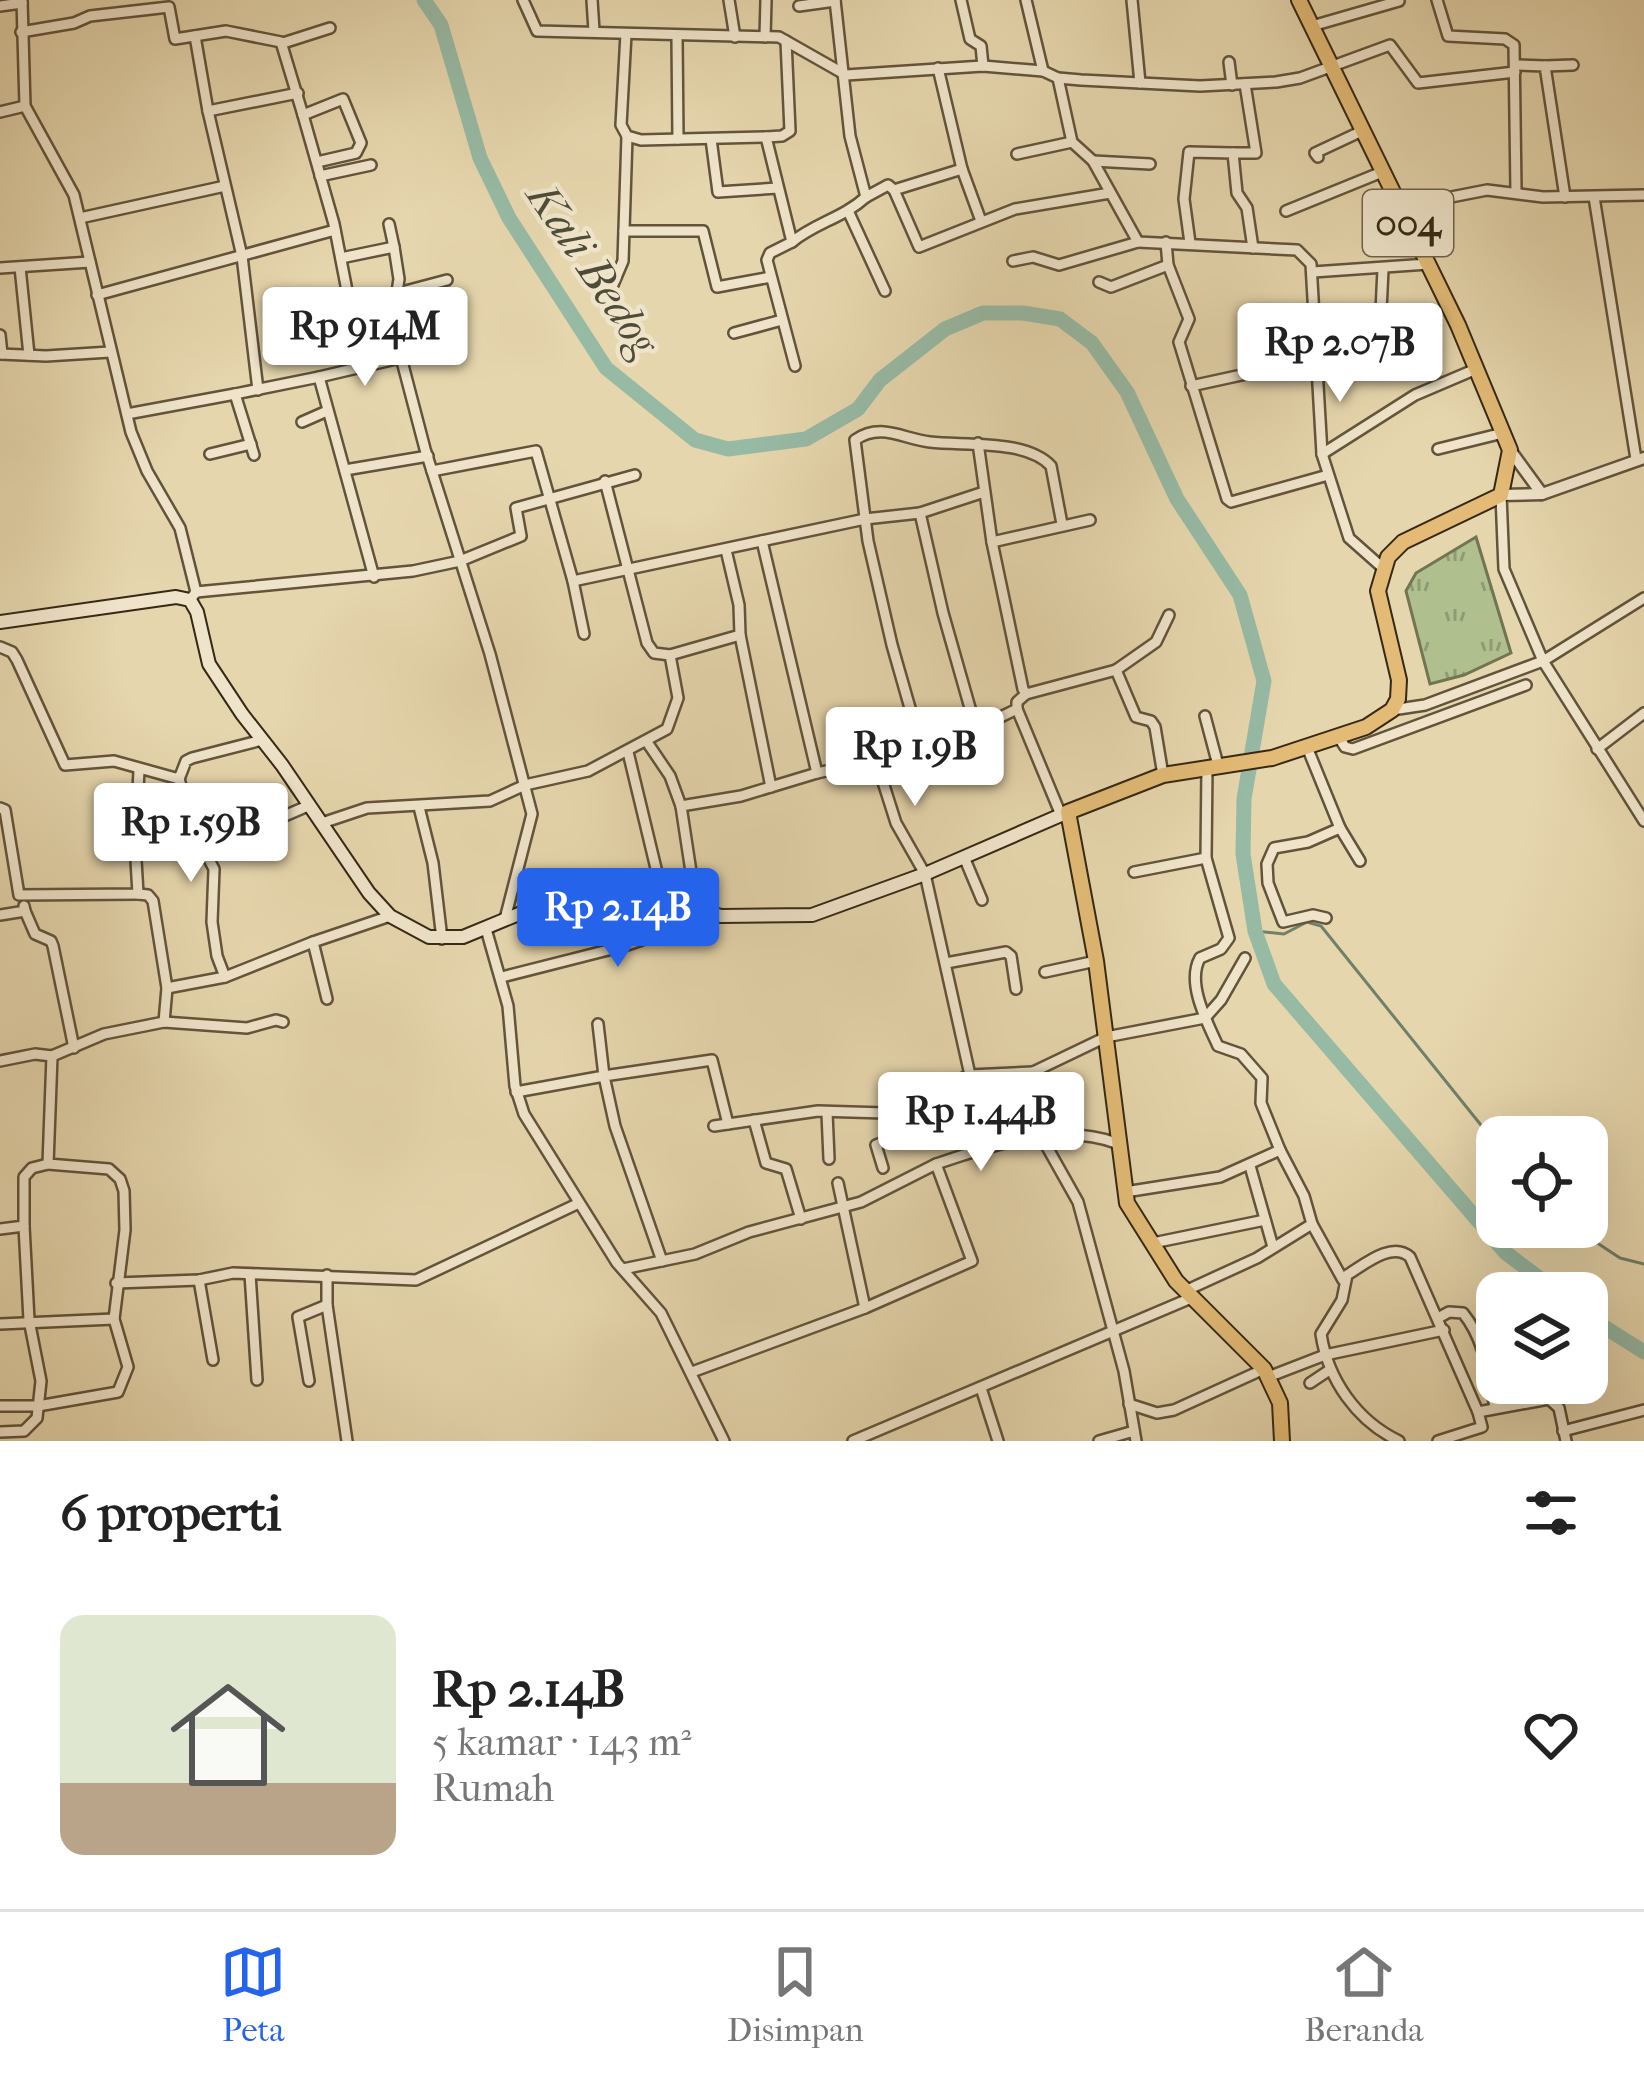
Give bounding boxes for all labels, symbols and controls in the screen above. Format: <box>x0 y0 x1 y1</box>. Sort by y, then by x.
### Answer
water label: Kali Bedog <box>514 170 671 367</box>
road number: 004 <box>1363 190 1453 256</box>
pin: Rp 914M <box>254 287 476 389</box>
text: Rp 914M <box>290 303 440 349</box>
pin: Rp 2.07B <box>1216 303 1464 405</box>
text: Rp 2.07B <box>1264 319 1416 365</box>
pin: Rp 1.9B <box>804 707 1026 809</box>
text: Rp 1.9B <box>853 723 977 769</box>
pin: Rp 1.59B <box>67 783 315 885</box>
text: Rp 1.59B <box>121 799 261 845</box>
pin: Rp 2.14B <box>494 868 742 970</box>
text: Rp 2.14B <box>544 884 692 930</box>
pin: Rp 1.44B <box>857 1072 1105 1174</box>
text: Rp 1.44B <box>905 1088 1057 1134</box>
map controls <box>1476 1116 1608 1404</box>
button: locate <box>1476 1116 1608 1248</box>
button: layers <box>1476 1272 1608 1404</box>
icon: filters <box>1518 1480 1584 1546</box>
text: 6 properti <box>60 1483 281 1543</box>
text: Rp 2.14B <box>432 1659 625 1719</box>
icon: home <box>156 1663 300 1807</box>
icon: heart <box>1518 1702 1584 1768</box>
text: 5 kamar · 143 m² <box>432 1719 692 1765</box>
text: Rumah <box>432 1765 554 1811</box>
tab: Peta <box>220 1939 286 2050</box>
tab: Disimpan <box>727 1939 864 2050</box>
tab: Beranda <box>1304 1939 1424 2050</box>

